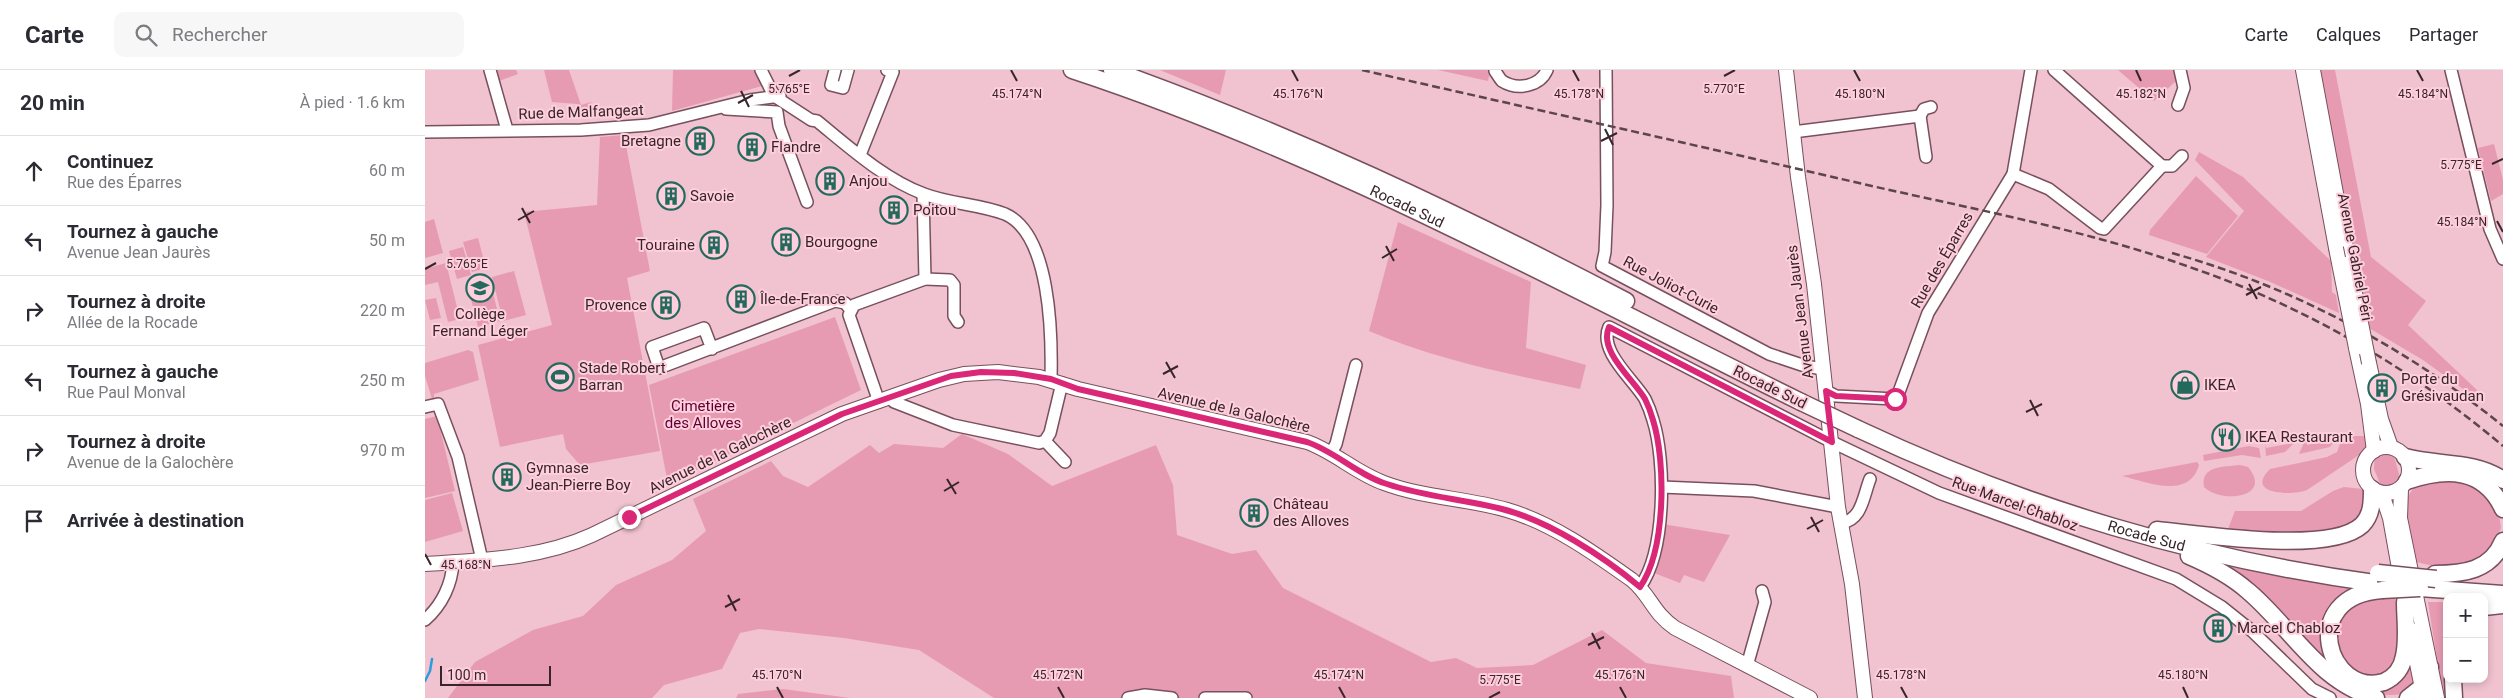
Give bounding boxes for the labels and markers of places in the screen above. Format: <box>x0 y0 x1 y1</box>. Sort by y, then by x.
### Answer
building icon: Bretagne <box>685 126 715 156</box>
place label: Bretagne <box>621 132 681 150</box>
building icon: Flandre <box>737 132 767 162</box>
place label: Flandre <box>771 138 821 156</box>
building icon: Anjou <box>815 166 845 196</box>
place label: Anjou <box>849 172 887 190</box>
building icon: Savoie <box>656 181 686 211</box>
place label: Savoie <box>690 187 734 205</box>
building icon: Poitou <box>879 195 909 225</box>
place label: Poitou <box>913 201 956 219</box>
building icon: Bourgogne <box>771 227 801 257</box>
building icon: Touraine <box>699 230 729 260</box>
place label: Bourgogne <box>805 233 878 251</box>
place label: Touraine <box>637 236 695 254</box>
school or university icon: Collège Fernand Léger <box>465 273 495 303</box>
building icon: Île-de-France <box>726 284 756 314</box>
building icon: Provence <box>651 290 681 320</box>
place label: Île-de-France <box>759 290 846 308</box>
place label: Provence <box>585 296 647 314</box>
place label: Collège Fernand Léger <box>432 305 528 340</box>
place label: Stade Robert Barran <box>579 359 666 394</box>
sports icon: Stade Robert Barran <box>545 362 575 392</box>
shop icon: IKEA <box>2170 370 2200 400</box>
place label: Porte du Grésivaudan <box>2401 370 2484 405</box>
building icon: Porte du Grésivaudan <box>2367 373 2397 403</box>
place label: IKEA <box>2204 376 2236 394</box>
restaurant icon: IKEA Restaurant <box>2211 422 2241 452</box>
place label: IKEA Restaurant <box>2245 428 2353 446</box>
place label: Gymnase Jean-Pierre Boy <box>526 459 630 494</box>
building icon: Gymnase Jean-Pierre Boy <box>492 462 522 492</box>
place label: Château des Alloves <box>1273 495 1349 530</box>
building icon: Château des Alloves <box>1239 498 1269 528</box>
building icon: Marcel Chabloz <box>2203 613 2233 643</box>
place label: Marcel Chabloz <box>2237 619 2341 637</box>

